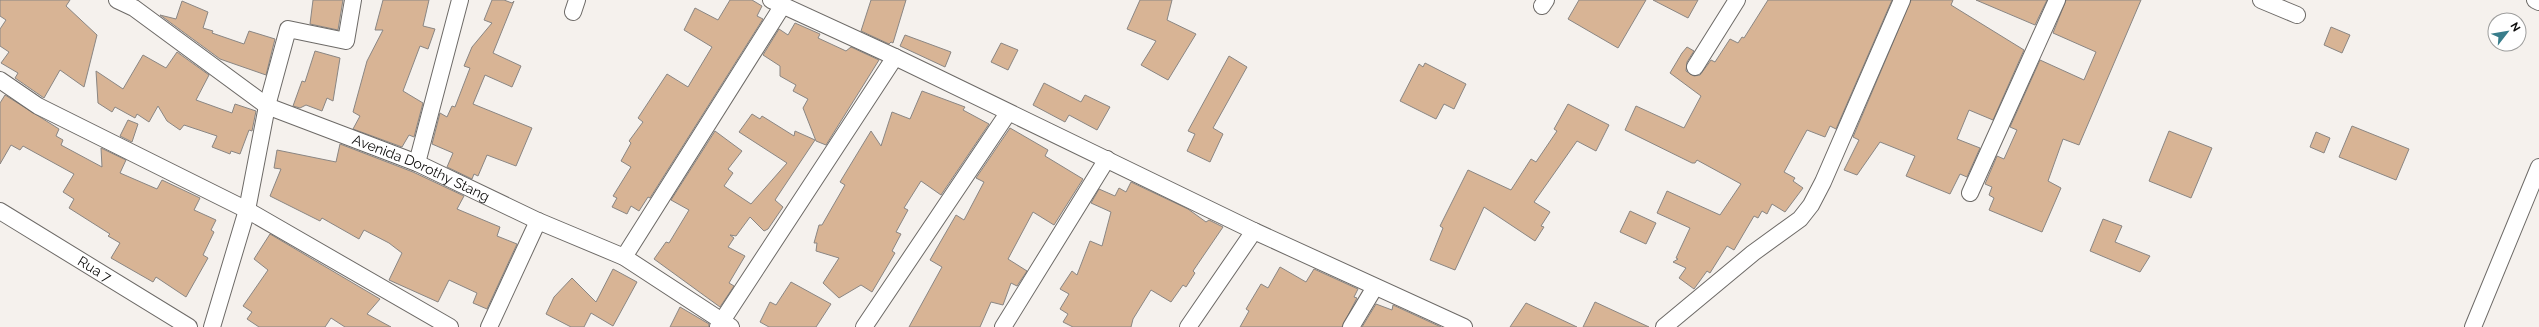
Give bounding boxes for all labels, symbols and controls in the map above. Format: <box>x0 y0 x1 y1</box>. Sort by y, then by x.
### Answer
north arrow <box>2487 12 2527 52</box>
text: N <box>2507 20 2523 34</box>
street label: Avenida Dorothy Stang <box>350 131 492 205</box>
street label: Rua 7 <box>75 253 115 286</box>

